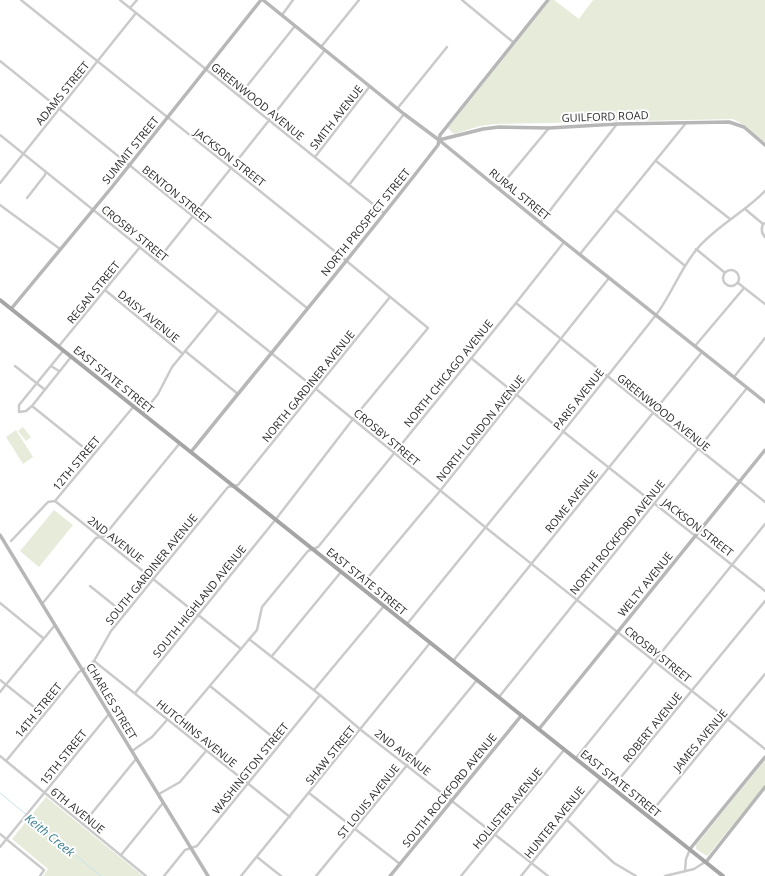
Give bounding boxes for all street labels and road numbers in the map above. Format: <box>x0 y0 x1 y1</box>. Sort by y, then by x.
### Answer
street label: ADAMS STREET <box>32 58 92 128</box>
street label: GREENWOOD AVENUE <box>208 59 308 143</box>
street label: SMITH AVENUE <box>306 82 366 152</box>
street label: GUILFORD ROAD <box>561 107 649 125</box>
street label: SUMMIT STREET <box>98 113 162 187</box>
street label: JACKSON STREET <box>191 124 269 190</box>
street label: BENTON STREET <box>139 162 215 226</box>
street label: NORTH PROSPECT STREET <box>317 165 413 279</box>
street label: RURAL STREET <box>486 165 554 223</box>
street label: CROSBY STREET <box>99 201 171 265</box>
street label: REGAN STREET <box>63 258 123 326</box>
street label: DAISY AVENUE <box>115 287 183 345</box>
street label: NORTH CHICAGO AVENUE <box>400 316 496 430</box>
street label: NORTH GARDINER AVENUE <box>258 327 358 445</box>
street label: EAST STATE STREET <box>71 342 157 416</box>
street label: PARIS AVENUE <box>549 365 607 433</box>
street label: GREENWOOD AVENUE <box>614 370 714 454</box>
street label: NORTH LONDON AVENUE <box>432 372 528 484</box>
street label: CROSBY STREET <box>351 405 423 469</box>
street label: 12TH STREET <box>49 433 103 493</box>
street label: ROME AVENUE <box>541 467 601 535</box>
street label: NORTH ROCKFORD AVENUE <box>566 476 668 598</box>
street label: JACKSON STREET <box>659 494 737 560</box>
street label: SOUTH GARDINER AVENUE <box>102 510 200 628</box>
street label: 2ND AVENUE <box>85 512 147 566</box>
street label: SOUTH HIGHLAND AVENUE <box>149 542 249 660</box>
street label: EAST STATE STREET <box>324 544 410 618</box>
street label: WELTY AVENUE <box>614 549 676 619</box>
street label: CROSBY STREET <box>622 622 694 686</box>
street label: CHARLES STREET <box>83 660 141 742</box>
street label: 14TH STREET <box>11 679 65 741</box>
street label: ROBERT AVENUE <box>619 689 685 765</box>
street label: HUTCHINS AVENUE <box>154 696 240 770</box>
street label: JAMES AVENUE <box>669 706 730 775</box>
street label: WASHINGTON STREET <box>208 719 292 817</box>
street label: SHAW STREET <box>302 723 358 787</box>
street label: 2ND AVENUE <box>372 725 434 779</box>
street label: 15TH STREET <box>36 726 90 788</box>
street label: SOUTH ROCKFORD AVENUE <box>398 730 500 850</box>
street label: EAST STATE STREET <box>578 746 664 820</box>
street label: ST LOUIS AVENUE <box>333 761 403 841</box>
street label: HOLLISTER AVENUE <box>469 764 545 852</box>
street label: HUNTER AVENUE <box>520 783 588 861</box>
street label: 6TH AVENUE <box>48 784 108 836</box>

